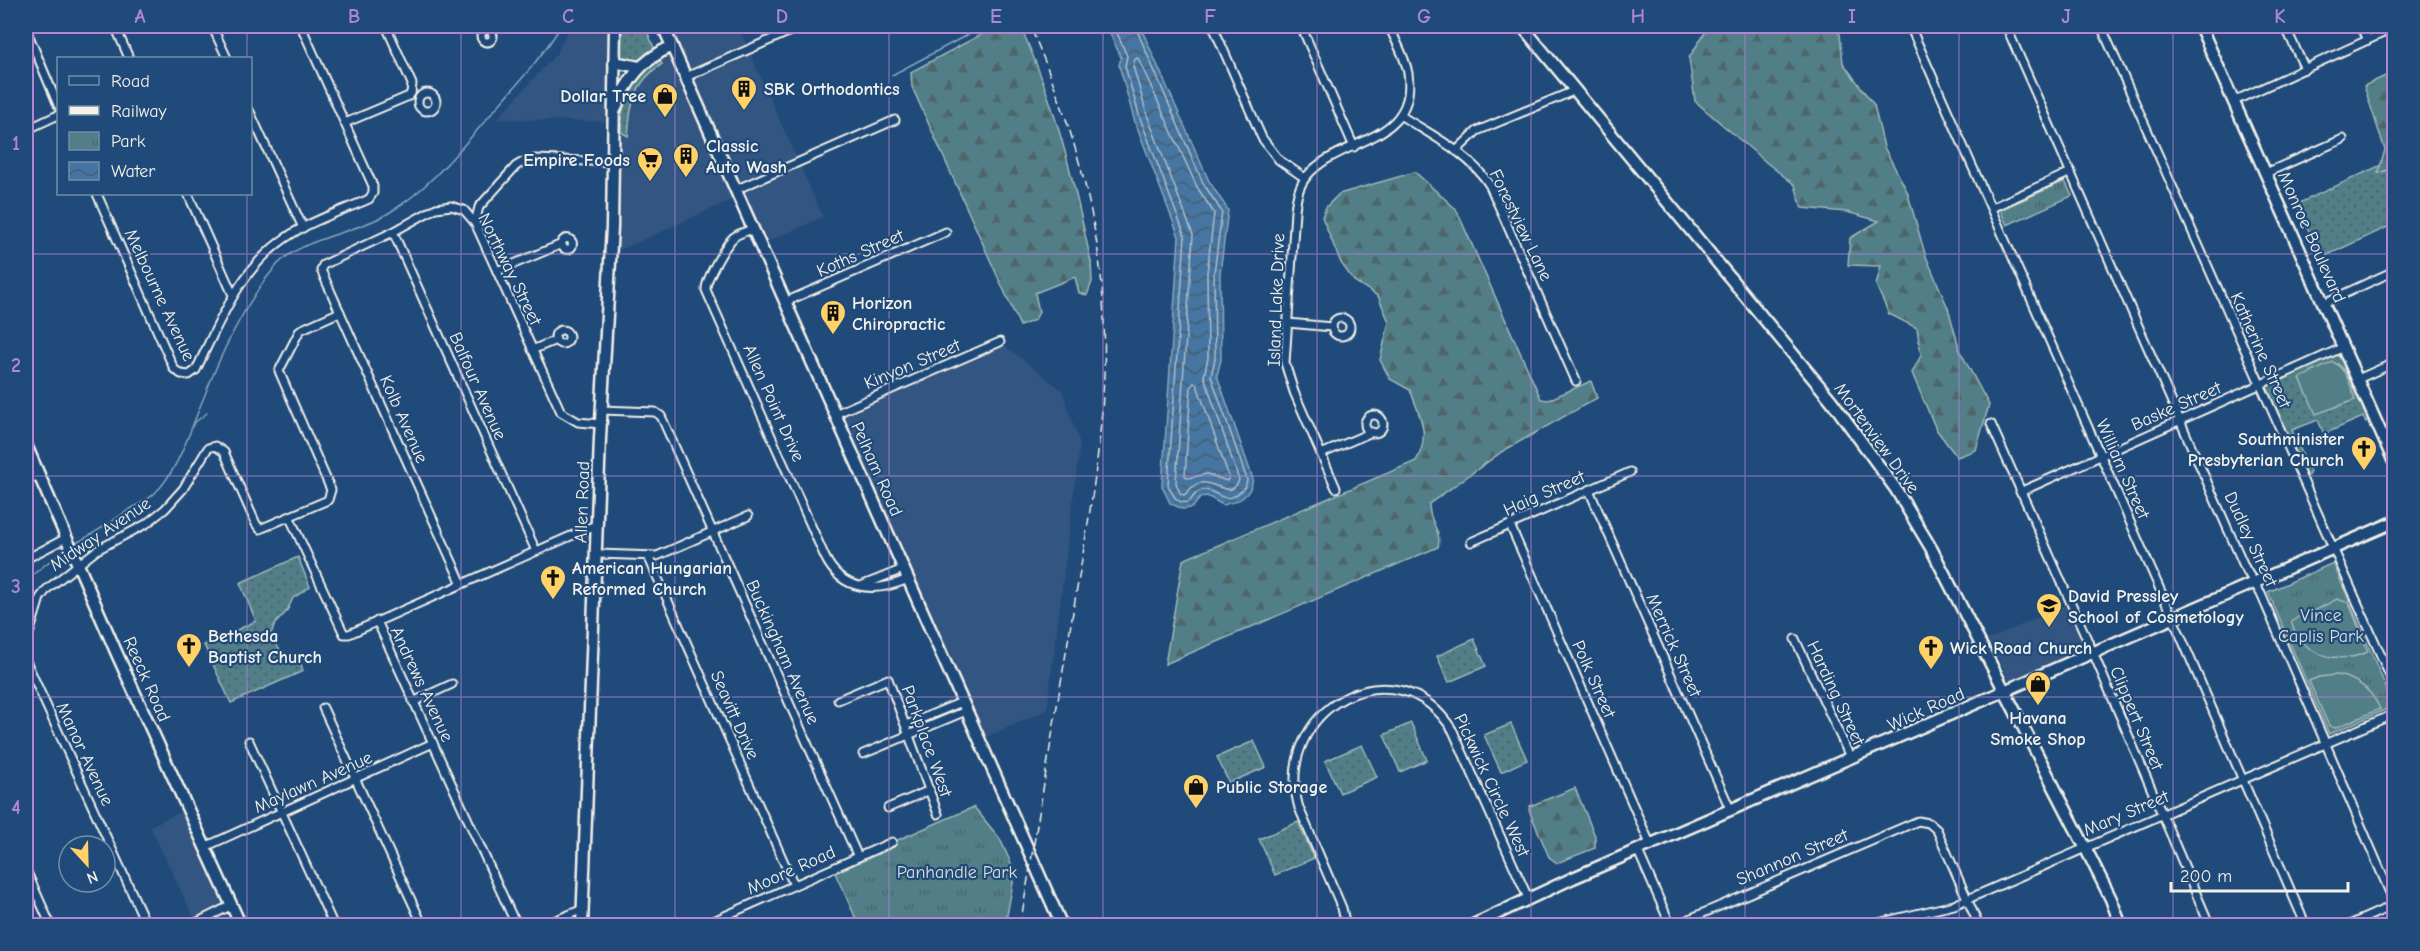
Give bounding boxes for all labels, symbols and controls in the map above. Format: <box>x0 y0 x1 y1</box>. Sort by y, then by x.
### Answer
text: A <box>134 5 146 28</box>
text: B <box>348 5 360 28</box>
text: C <box>562 5 574 28</box>
text: D <box>776 5 788 28</box>
text: E <box>990 5 1002 28</box>
text: F <box>1204 5 1216 28</box>
text: G <box>1417 5 1431 28</box>
text: H <box>1631 5 1645 28</box>
text: I <box>1848 5 1856 28</box>
text: J <box>2061 5 2071 28</box>
text: K <box>2274 5 2286 28</box>
legend <box>57 57 252 195</box>
text: Road <box>111 71 150 92</box>
building icon: SBK Orthodontics <box>729 74 759 112</box>
place label: SBK Orthodontics <box>764 79 900 100</box>
shop icon: Dollar Tree <box>650 81 680 119</box>
place label: Dollar Tree <box>560 86 646 107</box>
text: Railway <box>111 101 168 122</box>
text: Park <box>111 131 146 152</box>
text: 1 <box>12 132 20 155</box>
place label: Classic Auto Wash <box>706 136 787 178</box>
building icon: Classic Auto Wash <box>671 141 701 179</box>
supermarket icon: Empire Foods <box>635 145 665 183</box>
place label: Empire Foods <box>523 150 630 171</box>
text: Water <box>111 161 156 182</box>
street label: Forestview Lane <box>1484 166 1557 285</box>
street label: Monroe Boulevard <box>2273 168 2350 306</box>
street label: Northway Street <box>473 210 546 329</box>
street label: Koths Street <box>814 225 908 282</box>
street label: Melbourne Avenue <box>120 226 199 365</box>
street label: Island Lake Drive <box>1264 233 1289 367</box>
street label: Katherine Street <box>2226 289 2296 412</box>
place label: Horizon Chiropractic <box>852 293 946 335</box>
building icon: Horizon Chiropractic <box>818 298 848 336</box>
street label: Balfour Avenue <box>444 329 511 443</box>
street label: Kinyon Street <box>861 334 964 394</box>
street label: Allen Point Drive <box>738 341 809 465</box>
text: 2 <box>11 354 21 377</box>
street label: Kolb Avenue <box>375 372 432 466</box>
street label: Baske Street <box>2128 377 2225 436</box>
street label: Mortenview Drive <box>1829 379 1924 498</box>
street label: William Street <box>2091 416 2154 523</box>
street label: Pelham Road <box>846 419 907 520</box>
place label: Southminister Presbyterian Church <box>2188 429 2345 471</box>
church icon: Southminister Presbyterian Church <box>2349 434 2379 472</box>
street label: Allen Road <box>571 461 594 543</box>
street label: Haig Street <box>1500 466 1589 521</box>
street label: Dudley Street <box>2219 488 2282 591</box>
street label: Midway Avenue <box>46 493 155 576</box>
place label: American Hungarian Reformed Church <box>572 558 732 600</box>
church icon: American Hungarian Reformed Church <box>538 563 568 601</box>
text: 3 <box>11 575 21 598</box>
street label: Buckingham Avenue <box>741 577 824 728</box>
place label: David Pressley School of Cosmetology <box>2068 586 2245 628</box>
street label: Merrick Street <box>1641 590 1706 701</box>
school or university icon: David Pressley School of Cosmetology <box>2034 591 2064 629</box>
park label: Vince Caplis Park <box>2278 605 2364 647</box>
street label: Andrews Avenue <box>386 623 457 745</box>
place label: Bethesda Baptist Church <box>208 626 322 668</box>
church icon: Bethesda Baptist Church <box>174 631 204 669</box>
street label: Reeck Road <box>118 633 175 725</box>
church icon: Wick Road Church <box>1916 633 1946 671</box>
street label: Polk Street <box>1567 637 1620 722</box>
street label: Harding Street <box>1802 638 1869 750</box>
place label: Wick Road Church <box>1950 638 2092 659</box>
street label: Clippert Street <box>2105 663 2168 774</box>
street label: Seavitt Drive <box>706 668 763 763</box>
shop icon: Havana Smoke Shop <box>2023 669 2053 707</box>
street label: Parkplace West <box>897 683 957 801</box>
street label: Wick Road <box>1884 683 1968 736</box>
street label: Manor Avenue <box>51 699 118 809</box>
place label: Havana Smoke Shop <box>1990 708 2086 750</box>
street label: Pickwick Circle West <box>1449 710 1534 861</box>
street label: Maylawn Avenue <box>251 747 376 818</box>
shop icon: Public Storage <box>1181 772 1211 810</box>
place label: Public Storage <box>1216 777 1328 798</box>
street label: Mary Street <box>2080 786 2173 841</box>
text: 4 <box>11 796 21 819</box>
street label: Shannon Street <box>1733 824 1852 890</box>
north arrow <box>57 834 117 894</box>
street label: Moore Road <box>744 842 839 899</box>
scale bar <box>2171 855 2348 893</box>
park label: Panhandle Park <box>897 862 1018 883</box>
text: 200 m <box>2180 866 2232 887</box>
text: N <box>84 867 100 887</box>

